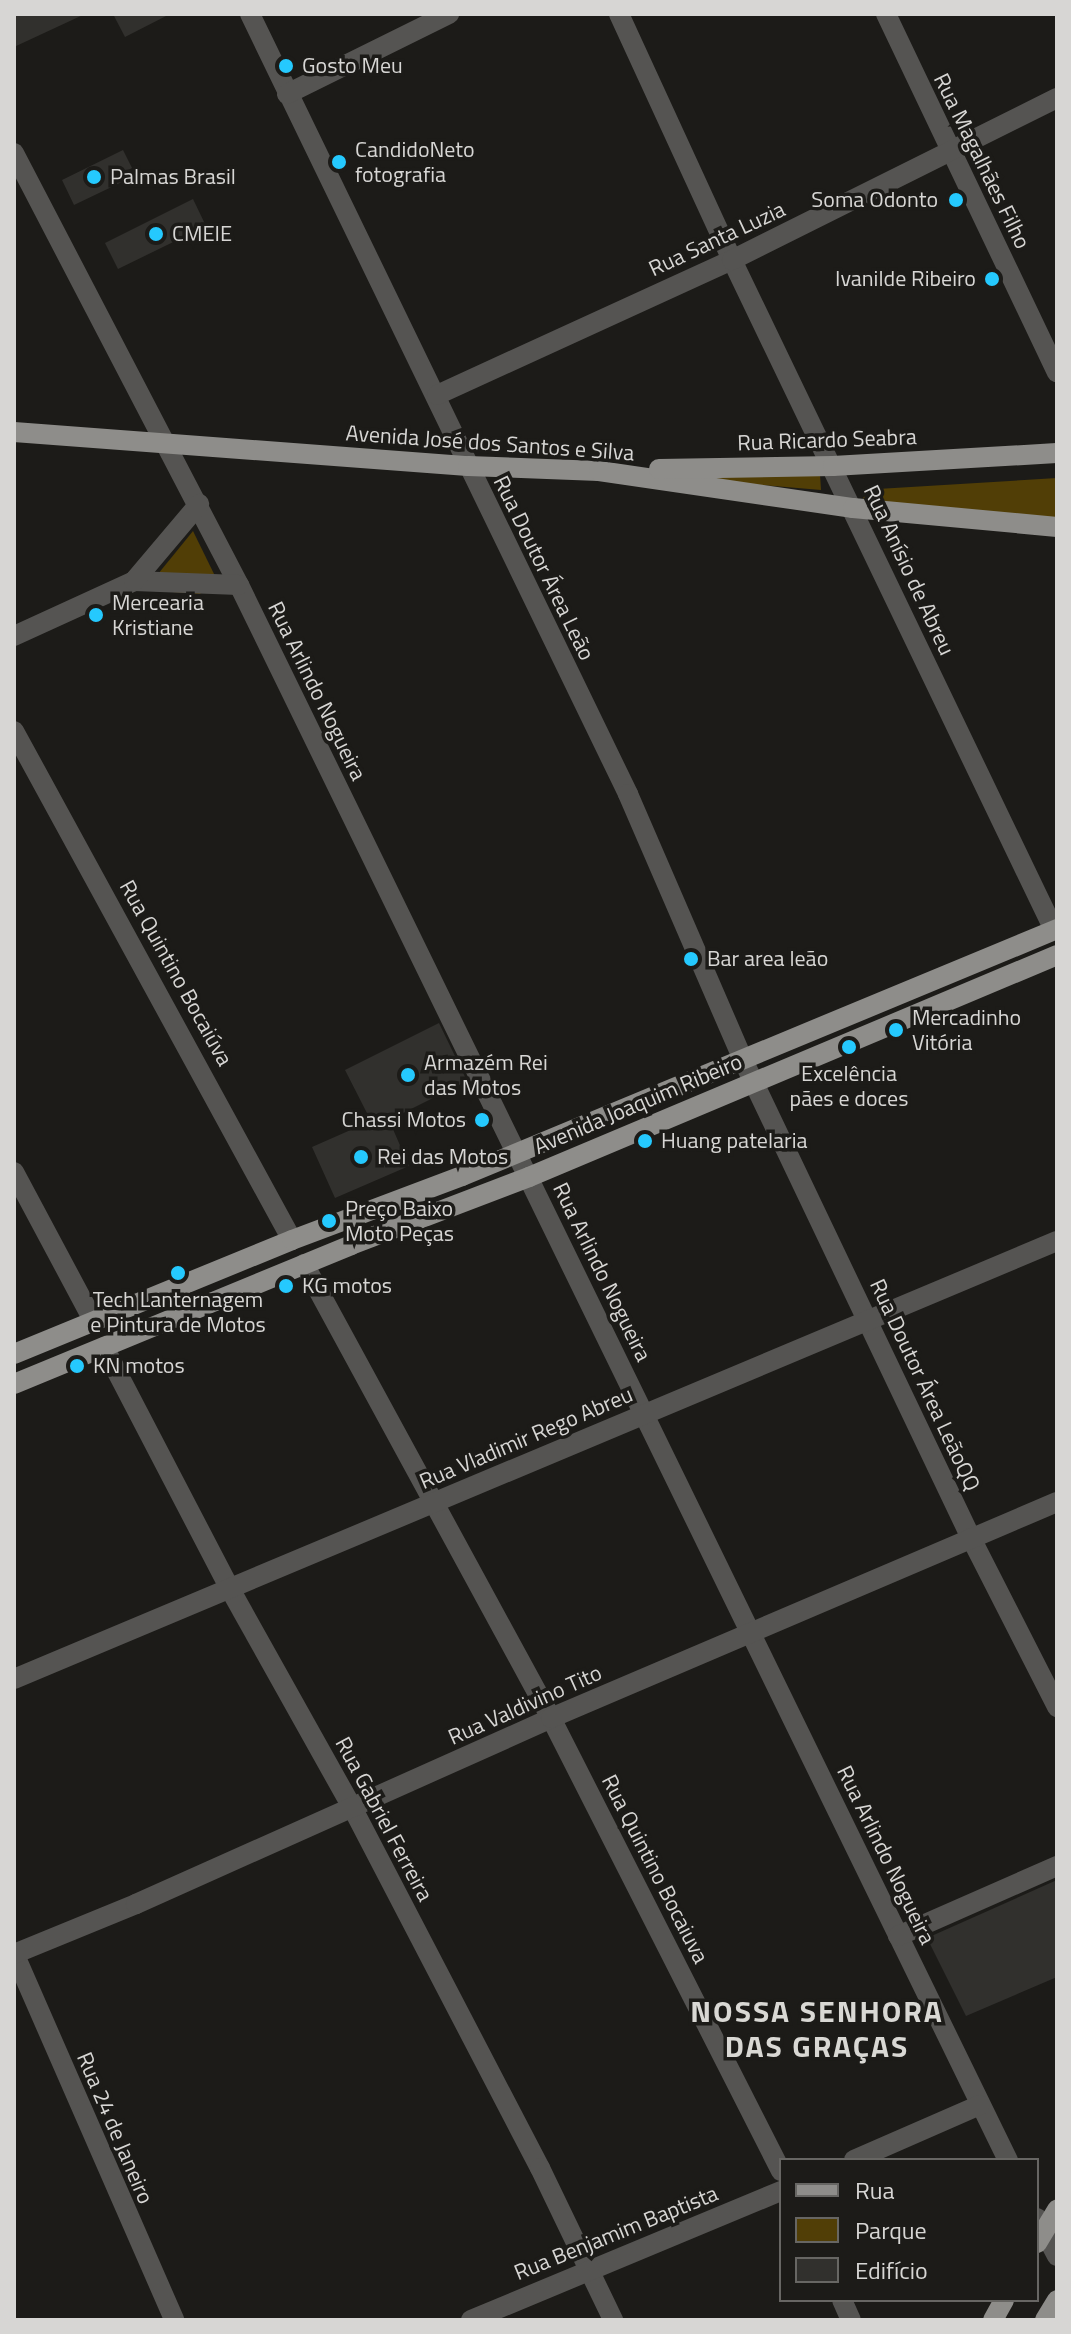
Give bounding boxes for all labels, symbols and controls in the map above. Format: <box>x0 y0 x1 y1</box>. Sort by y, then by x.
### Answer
place label: Gosto Meu <box>302 53 403 79</box>
marker: Gosto Meu <box>277 57 295 75</box>
street label: Rua Magalhães Filho <box>928 69 1036 253</box>
place label: CandidoNeto fotografia <box>355 136 475 188</box>
marker: CandidoNeto fotografia <box>330 153 348 171</box>
place label: Palmas Brasil <box>110 164 236 190</box>
marker: Palmas Brasil <box>85 168 103 186</box>
place label: Soma Odonto <box>811 187 938 213</box>
marker: Soma Odonto <box>945 189 967 211</box>
street label: Rua Santa Luzia <box>645 196 789 282</box>
place label: CMEIE <box>172 221 232 247</box>
marker: CMEIE <box>147 225 165 243</box>
place label: Ivanilde Ribeiro <box>835 266 976 292</box>
marker: Ivanilde Ribeiro <box>983 270 1001 288</box>
street label: Avenida José dos Santos e Silva <box>345 420 635 466</box>
street label: Rua Ricardo Seabra <box>737 424 917 456</box>
street label: Rua Doutor Área Leão <box>488 471 600 665</box>
street label: Rua Anísio de Abreu <box>858 481 960 659</box>
place label: Mercearia Kristiane <box>112 589 204 640</box>
street label: Rua Arlindo Nogueira <box>262 597 372 785</box>
marker: Mercearia Kristiane <box>87 606 105 624</box>
street label: Rua Quintino Bocaiúva <box>114 876 238 1070</box>
place label: Bar area leão <box>707 946 828 972</box>
marker: Bar area leão <box>682 950 700 968</box>
place label: Mercadinho Vitória <box>912 1004 1021 1056</box>
marker: Mercadinho Vitória <box>887 1021 905 1039</box>
marker: Excelência pães e doces <box>840 1038 858 1056</box>
street label: Avenida Joaquim Ribeiro <box>530 1048 746 1160</box>
place label: Armazém Rei das Motos <box>424 1049 548 1100</box>
place label: Excelência pães e doces <box>790 1060 908 1112</box>
marker: Armazém Rei das Motos <box>399 1066 417 1084</box>
place label: Chassi Motos <box>342 1107 466 1133</box>
marker: Chassi Motos <box>473 1111 491 1129</box>
place label: Huang patelaria <box>661 1128 808 1154</box>
marker: Huang patelaria <box>636 1132 654 1150</box>
place label: Rei das Motos <box>377 1144 508 1170</box>
marker: Rei das Motos <box>352 1148 370 1166</box>
street label: Rua Arlindo Nogueira <box>547 1178 657 1366</box>
place label: Preço Baixo Moto Peças <box>345 1195 454 1246</box>
marker: Preço Baixo Moto Peças <box>320 1212 338 1230</box>
marker: Tech Lanternagem e Pintura de Motos <box>169 1264 187 1282</box>
place label: KG motos <box>302 1273 392 1299</box>
street label: Rua Doutor Área LeãoQQ <box>864 1275 986 1495</box>
marker: KG motos <box>277 1277 295 1295</box>
place label: Tech Lanternagem e Pintura de Motos <box>90 1286 266 1338</box>
place label: KN motos <box>93 1353 185 1379</box>
marker: KN motos <box>68 1357 86 1375</box>
street label: Rua Vladimir Rego Abreu <box>415 1381 637 1495</box>
street label: Rua Valdivino Tito <box>444 1659 606 1751</box>
street label: Rua Gabriel Ferreira <box>330 1732 438 1906</box>
street label: Rua Arlindo Nogueira <box>831 1761 941 1949</box>
street label: Rua Quintino Bocaiuva <box>596 1770 714 1968</box>
district label: NOSSA SENHORA DAS GRAÇAS <box>690 1993 944 2064</box>
street label: Rua 24 de Janeiro <box>71 2048 159 2208</box>
legend <box>779 2158 1039 2302</box>
text: Rua <box>855 2172 894 2208</box>
street label: Rua Benjamim Baptista <box>510 2180 722 2286</box>
text: Parque <box>855 2212 927 2248</box>
text: Edifício <box>855 2252 928 2288</box>

